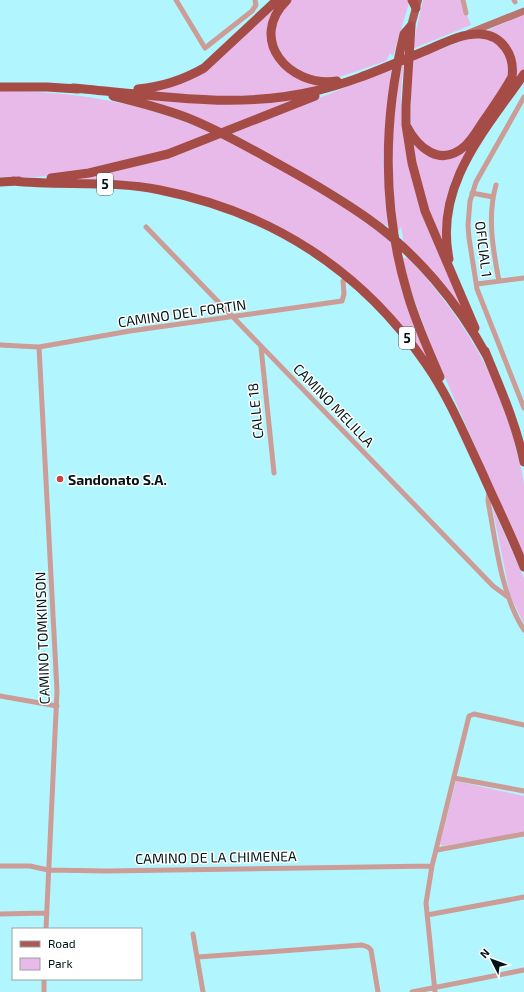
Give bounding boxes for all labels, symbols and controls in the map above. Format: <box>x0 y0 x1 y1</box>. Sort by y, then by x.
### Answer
road number: 5 <box>97 173 113 195</box>
street label: OFICIAL 1 <box>472 220 496 278</box>
street label: CAMINO DEL FORTIN <box>117 296 247 330</box>
road number: 5 <box>399 327 415 349</box>
street label: CAMINO MELILLA <box>290 360 378 450</box>
street label: CALLE 18 <box>244 382 266 440</box>
place label: Sandonato S.A. <box>68 471 167 488</box>
marker: Sandonato S.A. <box>55 474 65 484</box>
street label: CAMINO TOMKINSON <box>31 571 53 705</box>
street label: CAMINO DE LA CHIMENEA <box>135 847 297 867</box>
legend <box>12 928 142 980</box>
text: Road <box>48 936 76 950</box>
north arrow <box>472 940 512 980</box>
text: N <box>477 946 492 960</box>
text: Park <box>48 956 73 970</box>

